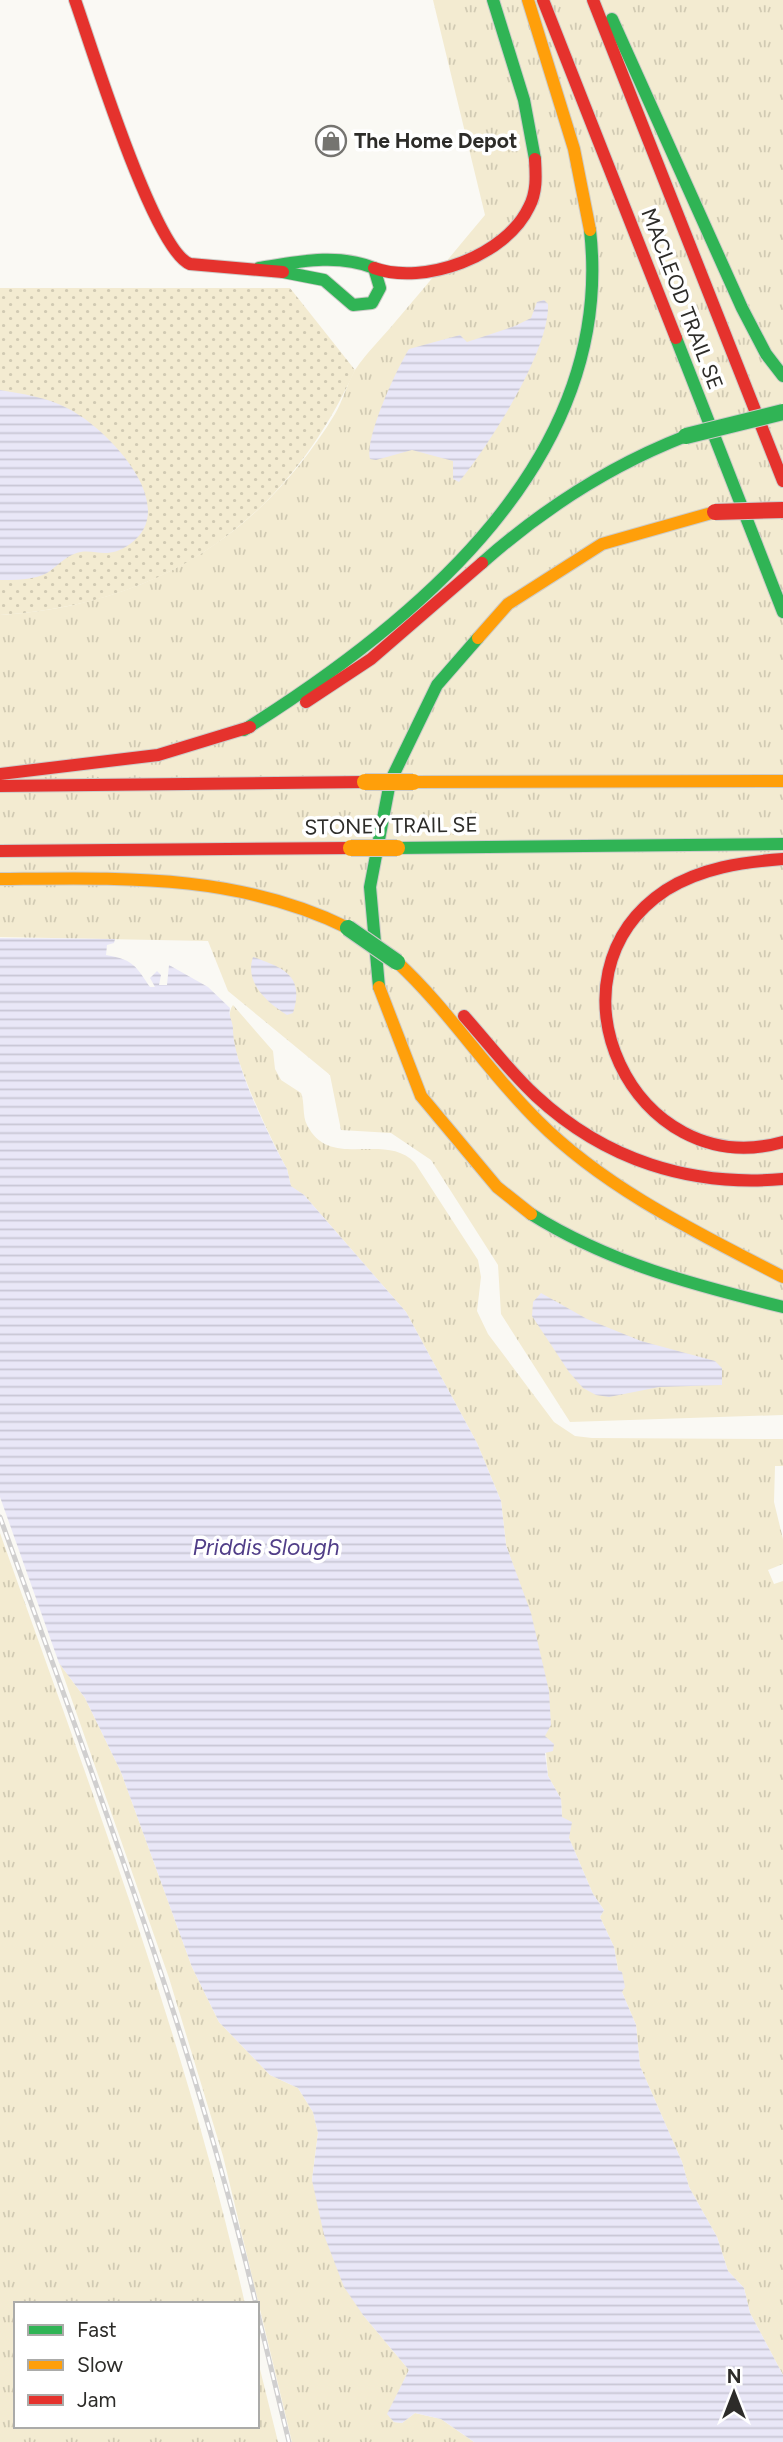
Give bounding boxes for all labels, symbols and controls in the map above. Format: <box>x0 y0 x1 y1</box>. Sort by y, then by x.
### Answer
shop icon: The Home Depot <box>314 124 348 158</box>
place label: The Home Depot <box>354 128 517 153</box>
street label: MACLEOD TRAIL SE <box>636 205 729 393</box>
street label: STONEY TRAIL SE <box>304 811 478 840</box>
water label: Priddis Slough <box>193 1533 340 1561</box>
legend <box>14 2302 259 2428</box>
text: Fast <box>77 2317 117 2342</box>
text: Slow <box>77 2352 123 2377</box>
north arrow <box>699 2358 769 2428</box>
text: N <box>727 2365 741 2388</box>
text: Jam <box>77 2387 116 2412</box>

